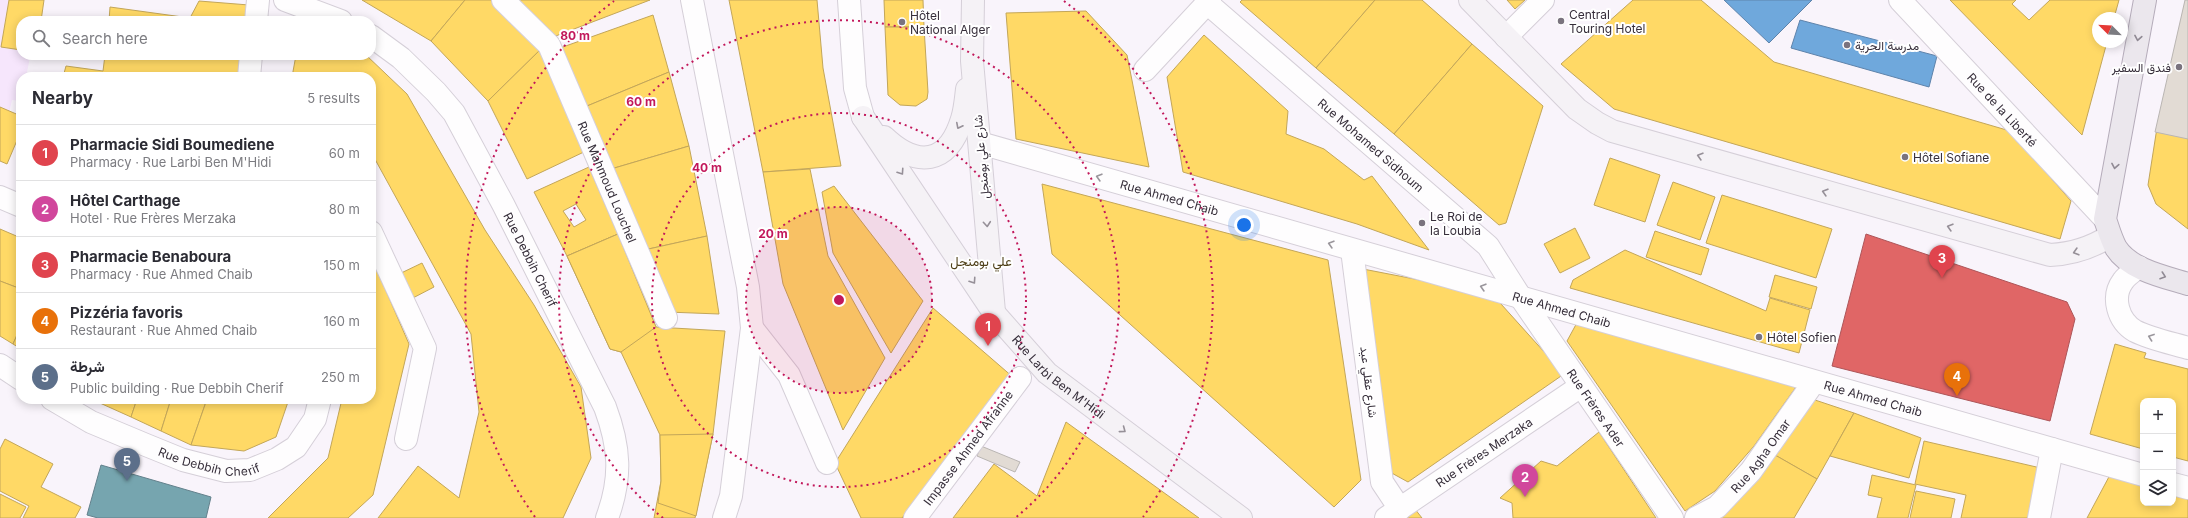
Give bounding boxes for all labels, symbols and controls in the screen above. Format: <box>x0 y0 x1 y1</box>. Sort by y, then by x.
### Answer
place label: Central Touring Hotel <box>1569 7 1645 36</box>
place label: Hôtel National Alger <box>910 8 990 37</box>
north arrow <box>2092 12 2128 48</box>
search box <box>16 16 376 60</box>
marker: Central Touring Hotel <box>1556 16 1566 26</box>
marker: Hôtel National Alger <box>897 17 907 27</box>
icon: search <box>30 27 52 49</box>
text: 80 m <box>560 28 590 43</box>
text: Search here <box>62 29 148 48</box>
one-way arrow <box>2135 35 2143 41</box>
place label: مدرسة الحرية <box>1855 38 1919 54</box>
marker: مدرسة الحرية <box>1842 40 1852 50</box>
place label: فندق السفير <box>2111 60 2171 76</box>
marker: فندق السفير <box>2174 62 2184 72</box>
street label: Rue de la Liberté <box>1964 69 2041 150</box>
text: Nearby <box>32 88 93 108</box>
text: 5 results <box>307 90 360 106</box>
text: 60 m <box>626 94 656 109</box>
street label: Rue Mohamed Sidhoum <box>1315 95 1427 195</box>
street label: شارع علي بومنجل <box>970 114 995 200</box>
street label: Rue Mahmoud Louchel <box>575 119 640 245</box>
one-way arrow <box>956 122 963 129</box>
text: Pharmacie Sidi Boumediene <box>70 135 275 154</box>
text: 1 <box>42 145 48 161</box>
text: 60 m <box>329 145 360 161</box>
place label: Hôtel Sofiane <box>1913 150 1989 165</box>
one-way arrow <box>1696 152 1703 161</box>
marker: Hôtel Sofiane <box>1900 152 1910 162</box>
text: Pharmacy · Rue Larbi Ben M'Hidi <box>70 154 271 170</box>
text: 40 m <box>692 160 722 175</box>
one-way arrow <box>2111 163 2119 169</box>
one-way arrow <box>896 168 903 175</box>
one-way arrow <box>1095 173 1102 182</box>
street label: Rue Ahmed Chaib <box>1118 176 1220 218</box>
one-way arrow <box>1821 188 1828 197</box>
text: Hôtel Carthage <box>70 191 181 210</box>
text: 2 <box>41 201 49 217</box>
text: 80 m <box>329 201 360 217</box>
place label: Le Roi de la Loubia <box>1430 209 1483 238</box>
text: Hotel · Rue Frères Merzaka <box>70 210 236 226</box>
street label: Rue Debbih Cherif <box>501 210 561 310</box>
your location <box>1234 215 1254 235</box>
marker: Le Roi de la Loubia <box>1417 218 1427 228</box>
one-way arrow <box>983 221 992 227</box>
one-way arrow <box>1946 223 1953 232</box>
text: 20 m <box>758 226 788 241</box>
one-way arrow <box>1328 240 1335 249</box>
pin: 3 <box>1929 245 1955 278</box>
text: Pharmacie Benaboura <box>70 247 231 266</box>
one-way arrow <box>2072 248 2079 256</box>
district label: علي بومنجل <box>950 253 1012 272</box>
text: 3 <box>41 257 49 273</box>
text: 150 m <box>324 257 360 273</box>
text: Pharmacy · Rue Ahmed Chaib <box>70 266 253 282</box>
one-way arrow <box>2160 271 2167 280</box>
one-way arrow <box>968 276 975 283</box>
one-way arrow <box>1480 283 1487 292</box>
street label: Rue Ahmed Chaib <box>1511 288 1613 330</box>
centre of rings <box>832 293 846 307</box>
text: Pizzéria favoris <box>70 303 183 322</box>
text: 4 <box>41 313 49 329</box>
text: 160 m <box>323 313 360 329</box>
pin: 1 <box>975 313 1001 346</box>
text: Restaurant · Rue Ahmed Chaib <box>70 322 257 338</box>
place label: Hôtel Sofien <box>1767 330 1837 345</box>
street label: Rue Larbi Ben M'Hidi <box>1009 332 1108 421</box>
marker: Hôtel Sofien <box>1754 332 1764 342</box>
one-way arrow <box>2147 333 2154 341</box>
street label: شارع عقلي عيد <box>1354 345 1381 419</box>
text: شرطة <box>70 357 105 376</box>
pin: 4 <box>1944 363 1970 396</box>
street label: Rue Frères Ader <box>1564 366 1629 450</box>
text: 5 <box>41 369 49 385</box>
text: 250 m <box>321 369 360 385</box>
street label: Rue Ahmed Chaib <box>1822 377 1924 419</box>
text: Public building · Rue Debbih Cherif <box>70 380 284 396</box>
street label: Impasse Ahmed Afranne <box>920 387 1016 508</box>
map controls <box>2140 398 2176 506</box>
button: + <box>2140 398 2176 434</box>
street label: Rue Frères Merzaka <box>1433 414 1535 490</box>
street label: Rue Agha Omar <box>1727 415 1793 496</box>
one-way arrow <box>1119 425 1126 432</box>
button: − <box>2140 434 2176 470</box>
street label: Rue Debbih Cherif <box>156 443 262 479</box>
pin: 5 <box>114 448 140 481</box>
pin: 2 <box>1512 464 1538 497</box>
button: layers <box>2140 470 2176 506</box>

